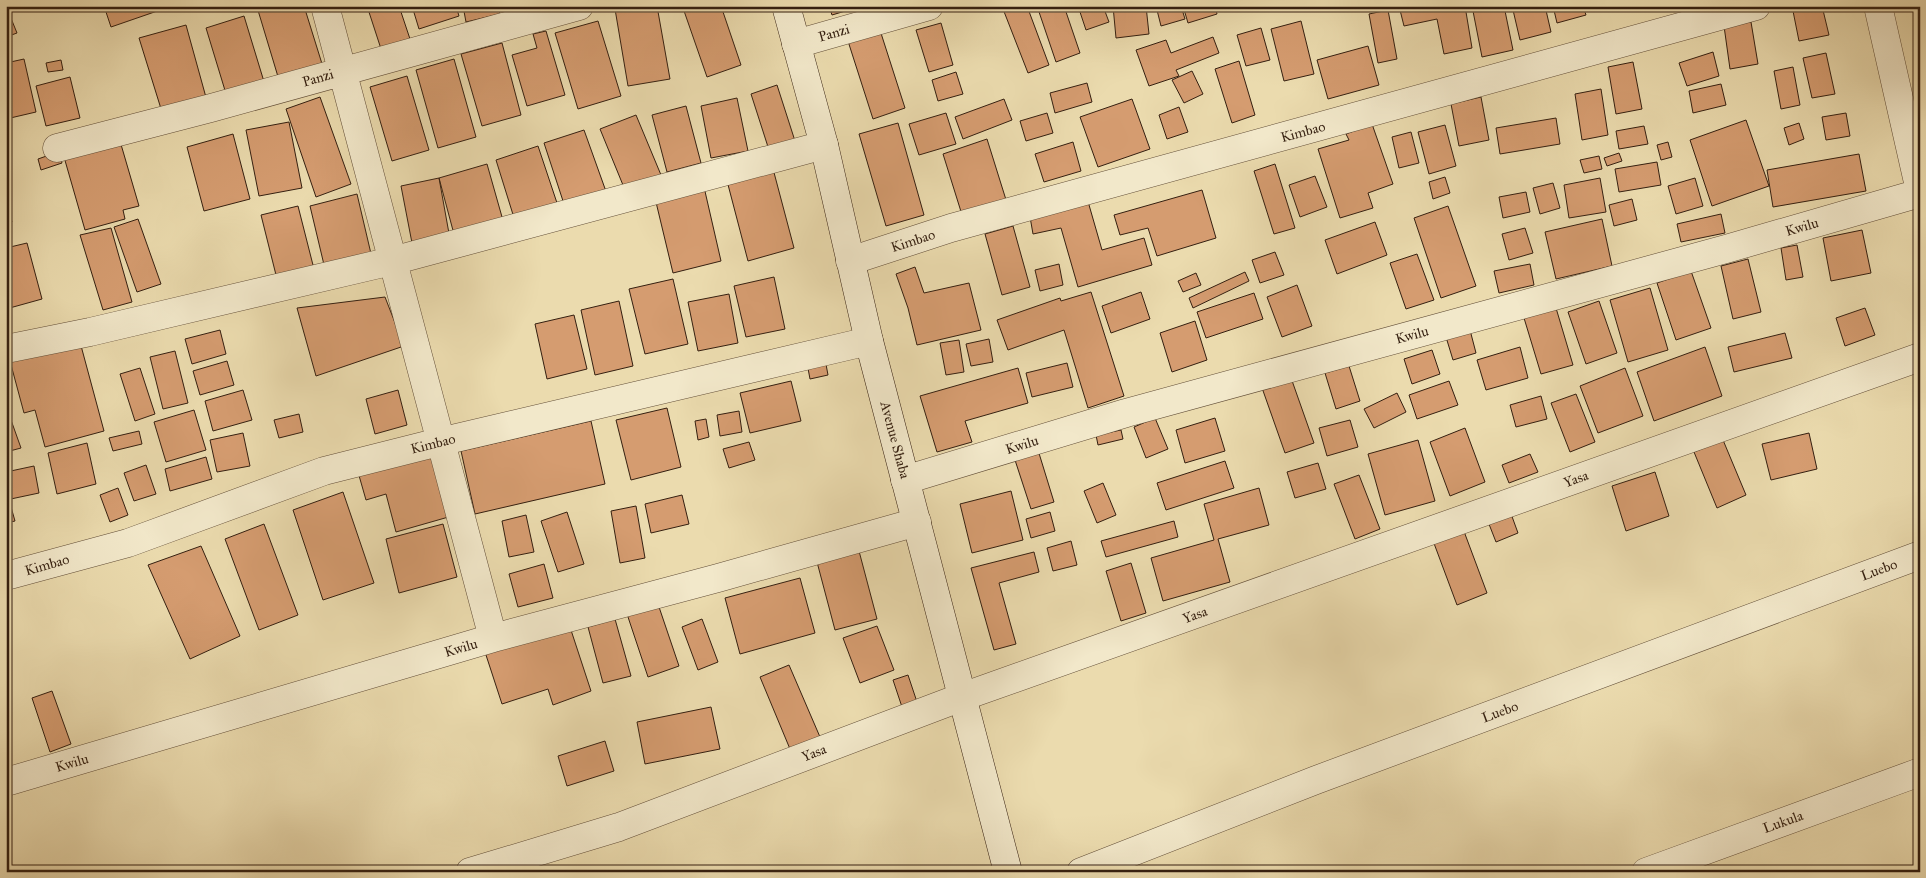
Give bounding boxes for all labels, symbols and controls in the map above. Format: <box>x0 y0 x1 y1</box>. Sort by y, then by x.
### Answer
street label: Panzi <box>816 20 852 46</box>
street label: Panzi <box>300 65 336 91</box>
street label: Kimbao <box>1279 118 1327 146</box>
street label: Kwilu <box>1783 214 1821 240</box>
street label: Kimbao <box>889 226 937 256</box>
street label: Kwilu <box>1394 322 1431 348</box>
street label: Avenue Shaba <box>876 398 914 481</box>
street label: Kimbao <box>409 430 457 458</box>
street label: Kwilu <box>1003 432 1041 458</box>
street label: Yasa <box>1561 467 1591 491</box>
street label: Kimbao <box>23 551 71 579</box>
street label: Luebo <box>1858 556 1900 584</box>
street label: Yasa <box>1180 603 1210 627</box>
street label: Kwilu <box>442 635 480 661</box>
street label: Luebo <box>1479 698 1521 726</box>
street label: Yasa <box>799 741 829 765</box>
street label: Kwilu <box>53 750 91 776</box>
street label: Lukula <box>1761 807 1805 837</box>

